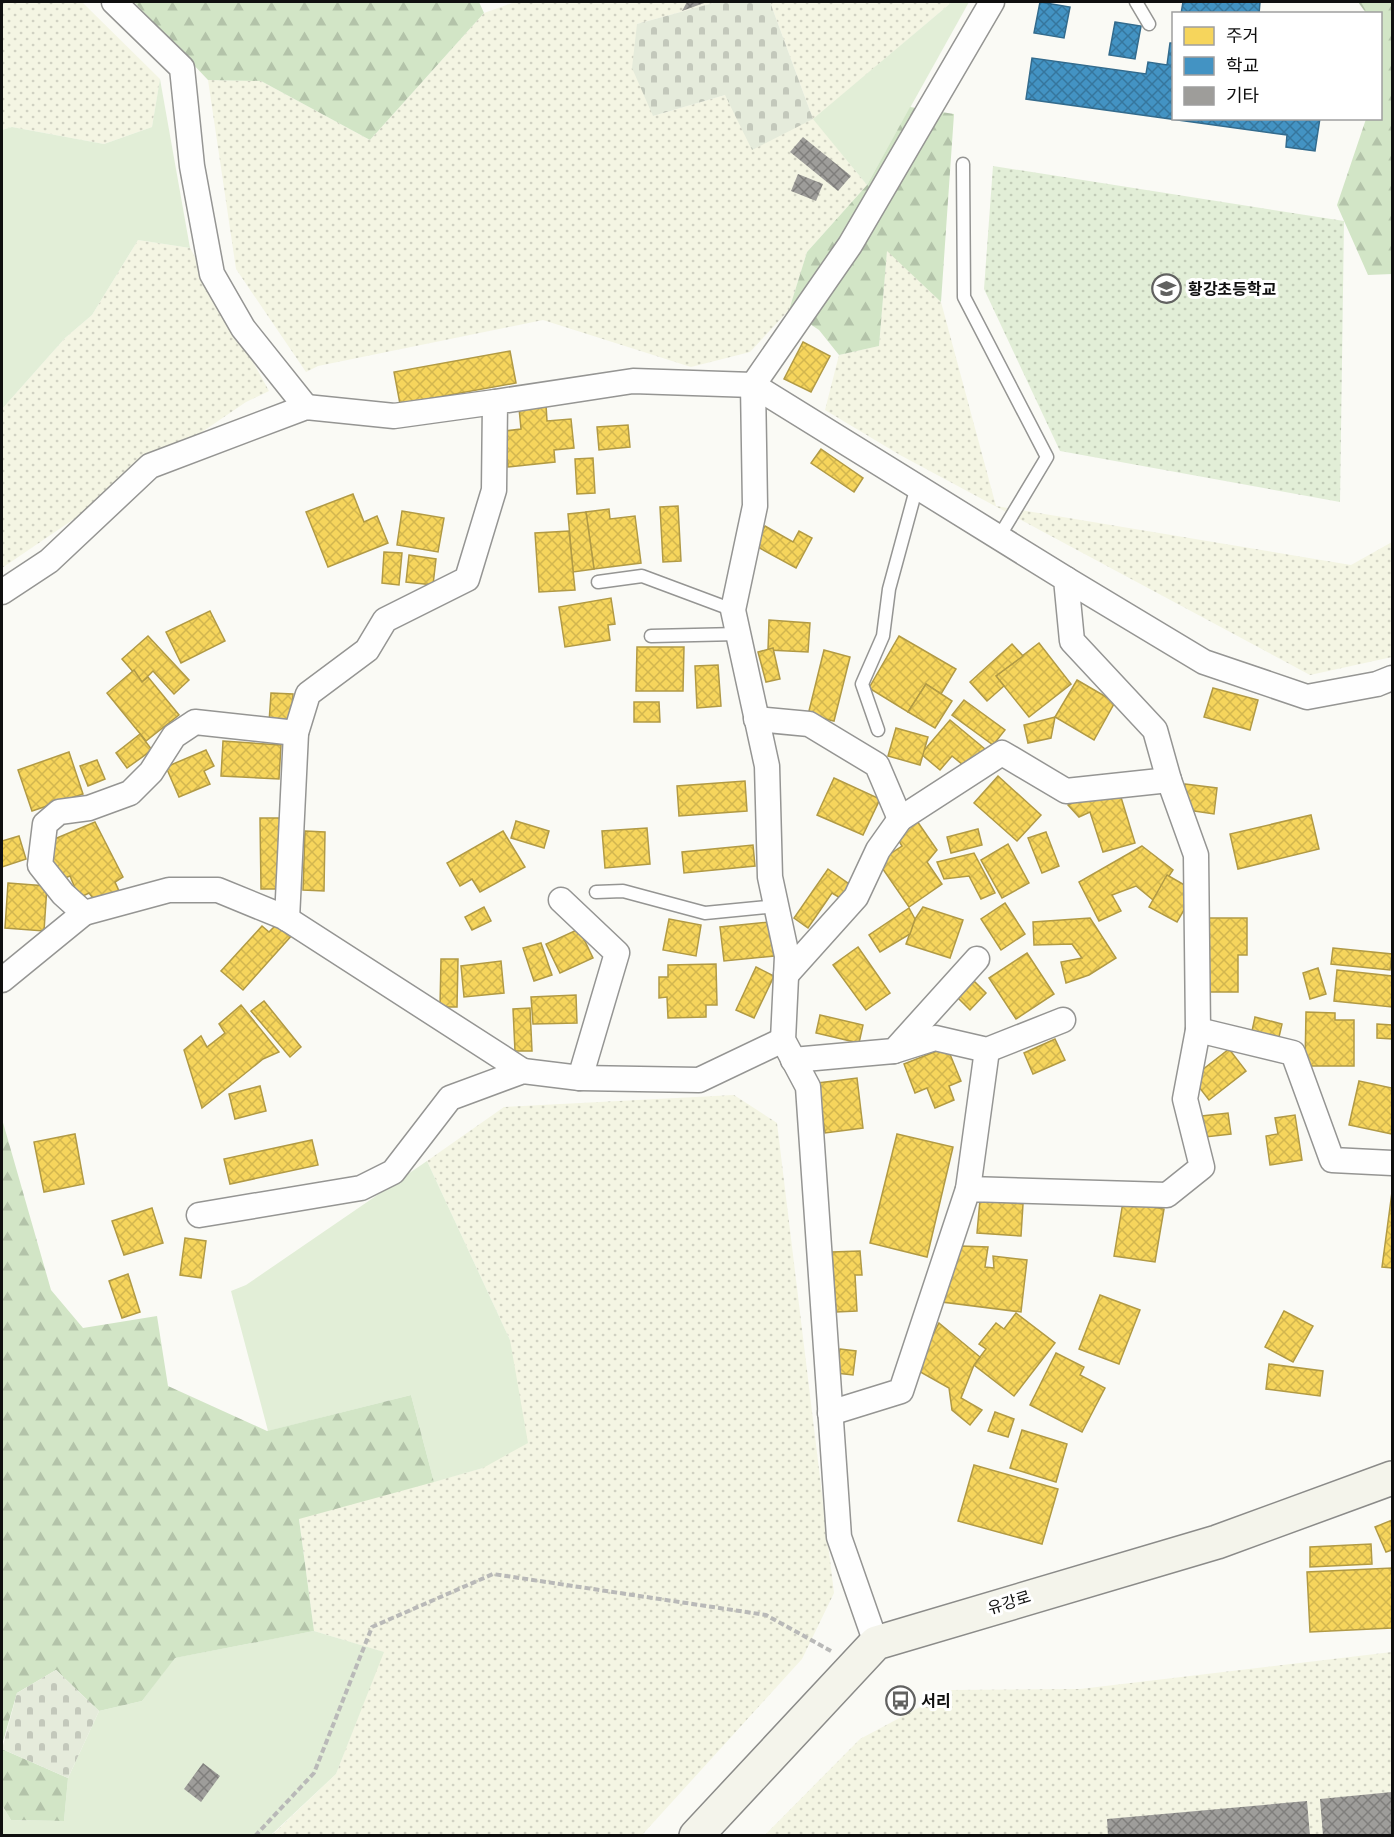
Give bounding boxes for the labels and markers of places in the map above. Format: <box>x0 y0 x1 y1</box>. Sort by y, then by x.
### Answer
school or university icon: 황강초등학교 <box>1151 273 1183 305</box>
place label: 황강초등학교 <box>1188 278 1277 300</box>
bus stop icon: 서리 <box>884 1685 916 1717</box>
place label: 서리 <box>921 1690 950 1712</box>

